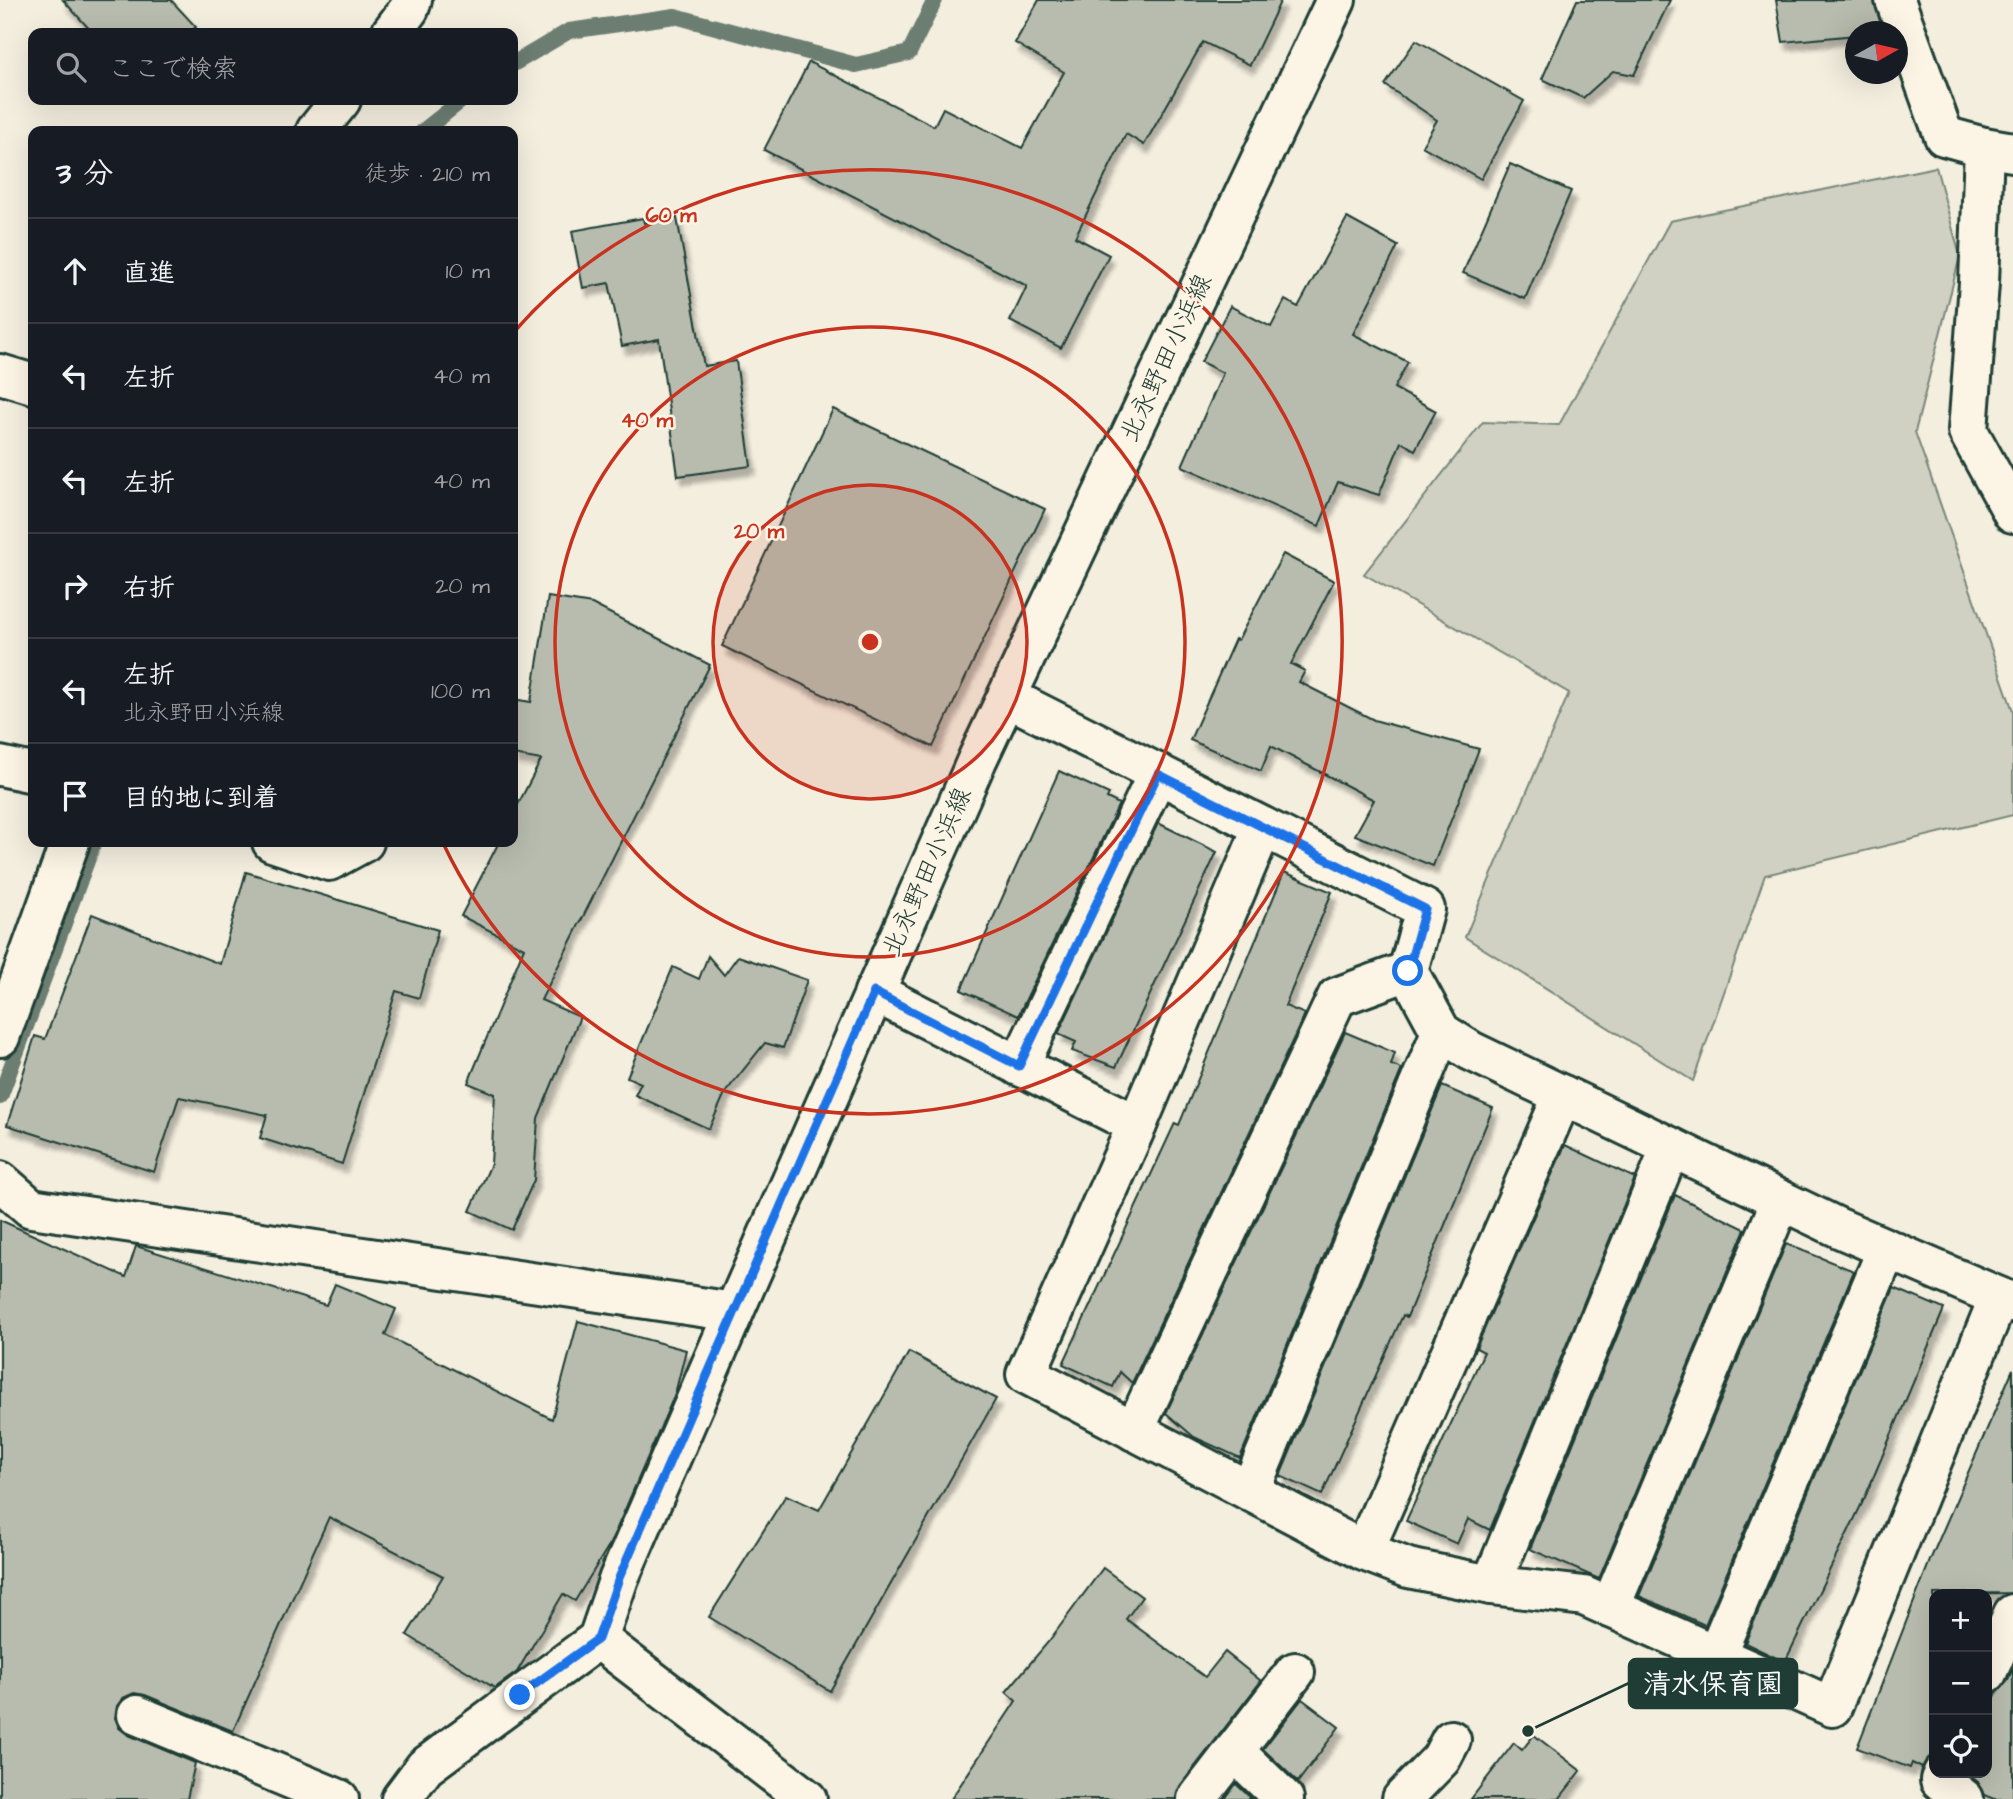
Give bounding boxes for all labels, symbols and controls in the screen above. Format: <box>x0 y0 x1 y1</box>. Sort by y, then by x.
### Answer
north arrow <box>1845 21 1908 84</box>
search box <box>28 28 518 105</box>
icon: search <box>52 48 90 86</box>
text: ここで検索 <box>108 51 238 87</box>
text: 3 分 <box>56 153 113 195</box>
text: 徒歩 · 210 m <box>365 158 490 190</box>
text: 60 m <box>645 201 697 230</box>
icon: ahead <box>56 252 94 290</box>
text: 直進 <box>123 255 175 291</box>
text: 10 m <box>445 255 490 287</box>
street label: 北永野田小浜線 <box>1111 268 1221 448</box>
icon: left <box>56 357 94 395</box>
text: 左折 <box>123 360 175 396</box>
text: 40 m <box>433 360 490 392</box>
text: 40 m <box>621 406 674 435</box>
icon: left <box>56 462 94 500</box>
text: 左折 <box>123 465 175 501</box>
text: 40 m <box>433 465 490 497</box>
text: 20 m <box>733 517 785 546</box>
icon: right <box>56 567 94 605</box>
text: 右折 <box>123 570 175 606</box>
text: 20 m <box>435 570 490 602</box>
centre of rings <box>858 630 882 654</box>
text: 左折 <box>123 657 175 693</box>
icon: left <box>56 672 94 710</box>
text: 100 m <box>431 675 490 707</box>
text: 北永野田小浜線 <box>123 697 284 729</box>
icon: arrive <box>56 777 94 815</box>
text: 目的地に到着 <box>123 780 279 816</box>
street label: 北永野田小浜線 <box>874 782 980 962</box>
route start <box>1392 955 1423 986</box>
map controls <box>1929 1589 1992 1778</box>
button: + <box>1929 1589 1992 1652</box>
button: − <box>1929 1652 1992 1715</box>
callout: 清水保育園 <box>1629 1659 1797 1708</box>
text: 清水保育園 <box>1643 1665 1783 1704</box>
route end <box>504 1679 535 1710</box>
button: locate <box>1929 1715 1992 1778</box>

